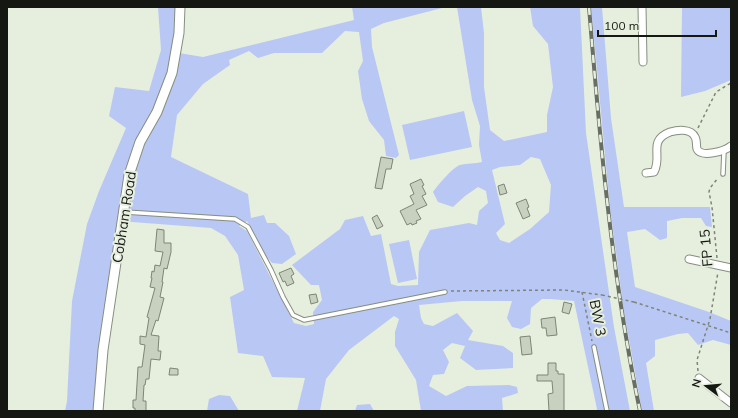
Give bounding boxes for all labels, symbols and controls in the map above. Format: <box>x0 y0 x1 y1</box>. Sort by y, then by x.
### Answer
scale bar <box>598 12 716 38</box>
text: 100 m <box>604 18 639 33</box>
street label: Cobham Road <box>108 170 140 264</box>
street label: FP 15 <box>695 229 717 267</box>
street label: BW 3 <box>586 298 610 338</box>
north arrow <box>686 366 726 406</box>
text: N <box>689 377 704 389</box>

